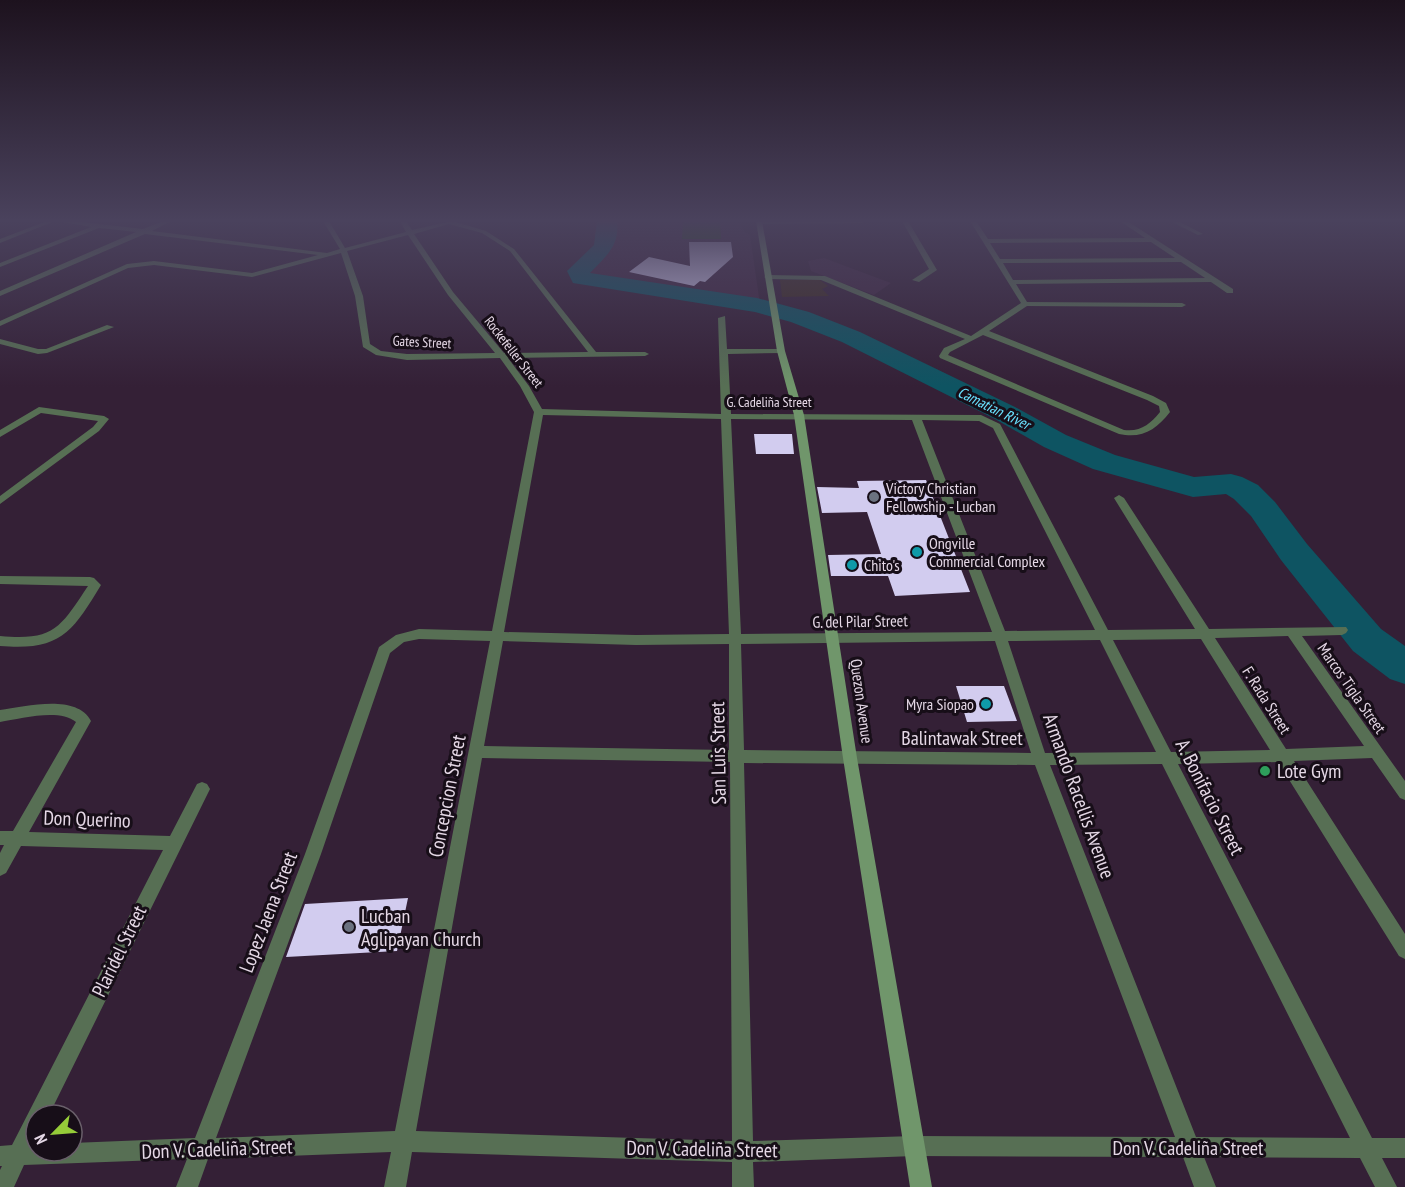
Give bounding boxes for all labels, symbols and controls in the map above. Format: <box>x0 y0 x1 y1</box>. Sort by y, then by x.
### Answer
street label: Rockefeller Street <box>481 313 548 391</box>
street label: Gates Street <box>392 331 452 353</box>
water label: Camatian River <box>955 382 1035 434</box>
street label: G. Cadeliña Street <box>726 393 812 411</box>
place label: Victory Christian Fellowship - Lucban <box>885 478 995 516</box>
marker: Victory Christian Fellowship - Lucban <box>867 490 881 504</box>
place label: Ongville Commercial Complex <box>929 533 1046 571</box>
marker: Ongville Commercial Complex <box>910 545 924 559</box>
place label: Chito's <box>864 555 900 575</box>
marker: Chito's <box>845 558 859 572</box>
street label: G. del Pilar Street <box>812 610 908 632</box>
street label: Marcos Tigla Street <box>1313 639 1391 738</box>
street label: Quezon Avenue <box>846 657 878 745</box>
street label: F. Rada Street <box>1238 663 1296 738</box>
place label: Myra Siopao <box>906 694 974 714</box>
marker: Myra Siopao <box>979 697 993 711</box>
street label: San Luis Street <box>704 701 732 805</box>
street label: Armando Racellis Avenue <box>1037 710 1121 882</box>
street label: Balintawak Street <box>901 725 1023 751</box>
street label: Concepcion Street <box>422 732 472 859</box>
street label: A. Bonifacio Street <box>1170 735 1251 860</box>
place label: Lote Gym <box>1277 758 1341 784</box>
marker: Lote Gym <box>1258 764 1272 778</box>
street label: Don Querino <box>43 804 131 834</box>
street label: Lopez Jaena Street <box>233 847 303 976</box>
street label: Plaridel Street <box>86 900 153 1001</box>
place label: Lucban Aglipayan Church <box>361 903 481 952</box>
marker: Lucban Aglipayan Church <box>342 920 356 934</box>
north arrow <box>24 1103 84 1163</box>
text: N <box>30 1131 51 1147</box>
street label: Don V. Cadeliña Street <box>141 1133 293 1165</box>
street label: Don V. Cadeliña Street <box>626 1135 778 1163</box>
street label: Don V. Cadeliña Street <box>1112 1135 1264 1161</box>

